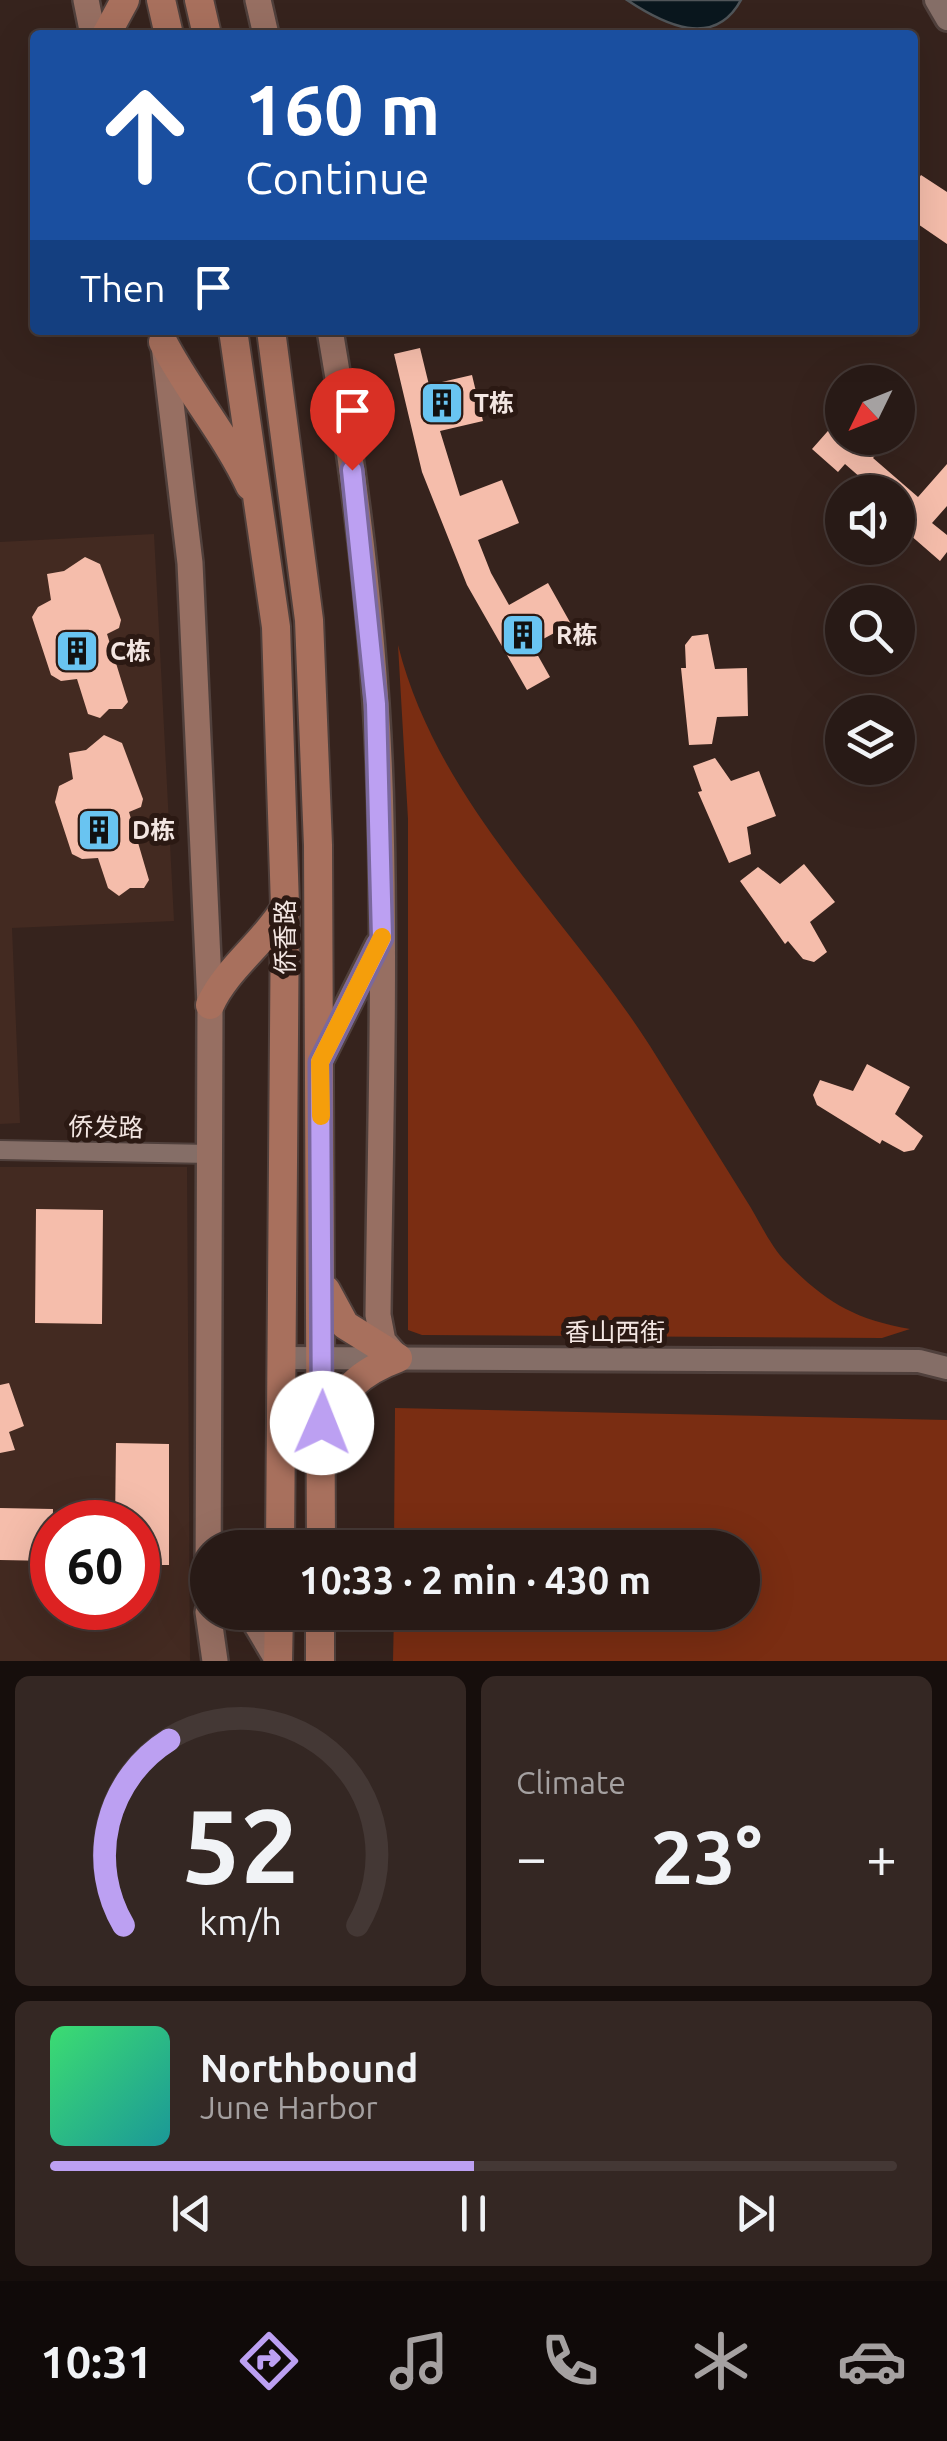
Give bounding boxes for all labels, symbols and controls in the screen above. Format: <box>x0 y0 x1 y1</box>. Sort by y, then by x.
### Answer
icon: ahead <box>80 70 210 200</box>
text: 160 m <box>245 70 440 148</box>
text: Continue <box>245 152 429 203</box>
icon: arrive <box>186 260 241 315</box>
text: Then <box>80 267 166 309</box>
north arrow <box>825 365 915 455</box>
map controls <box>825 365 915 785</box>
pin <box>310 368 395 471</box>
building icon: T栋 <box>419 380 465 426</box>
icon: arrive <box>325 383 380 438</box>
place label: T栋 <box>474 389 514 417</box>
button: sound <box>825 475 915 565</box>
button: search <box>825 585 915 675</box>
building icon: R栋 <box>500 612 546 658</box>
place label: R栋 <box>556 621 597 649</box>
building icon: C栋 <box>54 628 100 674</box>
place label: C栋 <box>110 637 151 665</box>
button: layers <box>825 695 915 785</box>
building icon: D栋 <box>76 807 122 853</box>
place label: D栋 <box>132 816 175 844</box>
street label: 侨香路 <box>271 899 299 975</box>
street label: 侨发路 <box>68 1112 144 1142</box>
street label: 香山西街 <box>565 1318 665 1346</box>
position arrow <box>270 1371 374 1475</box>
speed limit sign: 60 <box>30 1500 160 1630</box>
text: 10:33 · 2 min · 430 m <box>299 1559 651 1601</box>
text: Climate <box>516 1764 626 1800</box>
text: 52 <box>182 1786 299 1903</box>
text: 23° <box>651 1814 762 1898</box>
text: − <box>516 1826 547 1887</box>
text: + <box>866 1826 897 1887</box>
text: km/h <box>199 1902 282 1942</box>
text: Northbound <box>200 2047 418 2089</box>
text: June Harbor <box>200 2089 378 2125</box>
icon: previous <box>164 2186 219 2241</box>
icon: pause <box>446 2186 501 2241</box>
icon: next <box>728 2186 783 2241</box>
icon: directions <box>234 2326 304 2396</box>
icon: music <box>384 2326 454 2396</box>
icon: phone <box>535 2326 605 2396</box>
icon: climate <box>686 2326 756 2396</box>
icon: car <box>837 2326 907 2396</box>
text: 10:31 <box>40 2336 153 2387</box>

